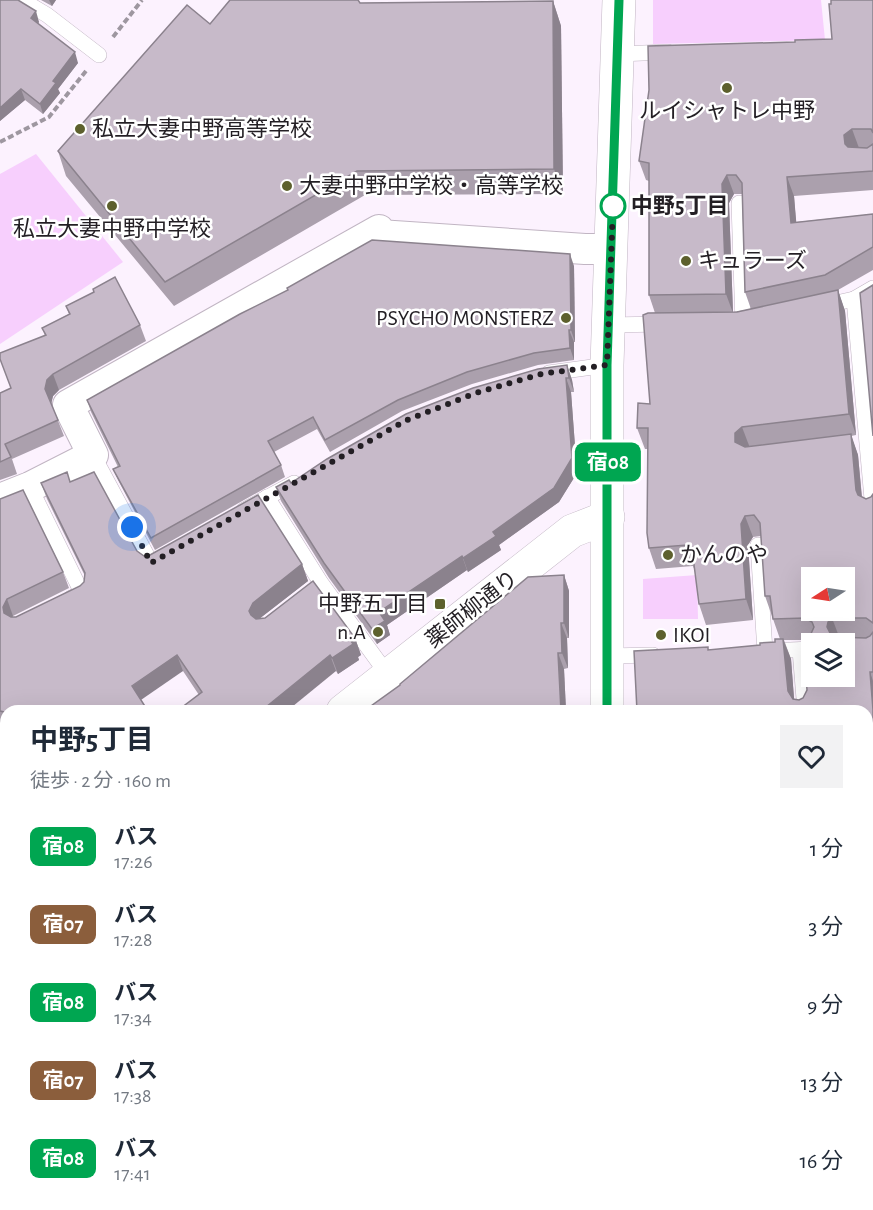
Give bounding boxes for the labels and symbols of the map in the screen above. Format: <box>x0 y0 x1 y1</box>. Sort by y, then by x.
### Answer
marker: ルイシャトレ中野 <box>720 81 734 95</box>
place label: ルイシャトレ中野 <box>639 99 815 122</box>
place label: 私立大妻中野高等学校 <box>92 117 312 140</box>
marker: 私立大妻中野高等学校 <box>73 122 87 136</box>
place label: 大妻中野中学校・高等学校 <box>299 174 563 197</box>
marker: 大妻中野中学校・高等学校 <box>280 179 294 193</box>
marker: 中野5丁目 <box>600 193 626 219</box>
place label: 中野5丁目 <box>631 194 729 217</box>
marker: 私立大妻中野中学校 <box>105 199 119 213</box>
place label: 私立大妻中野中学校 <box>13 217 211 240</box>
place label: キュラーズ <box>698 249 807 272</box>
marker: キュラーズ <box>679 254 693 268</box>
place label: PSYCHO MONSTERZ <box>376 307 554 329</box>
marker: PSYCHO MONSTERZ <box>559 311 573 325</box>
line badge: 宿08 <box>574 442 642 482</box>
your location <box>117 512 147 542</box>
place label: かんのや <box>680 544 768 566</box>
marker: かんのや <box>661 548 675 562</box>
street label: 薬師柳通り <box>421 566 522 652</box>
north arrow <box>801 567 855 621</box>
place label: 中野五丁目 <box>318 592 428 615</box>
marker: 中野五丁目 <box>433 597 447 611</box>
place label: n.A <box>337 621 366 643</box>
place label: IKOI <box>673 624 710 646</box>
marker: n.A <box>371 625 385 639</box>
marker: IKOI <box>654 628 668 642</box>

